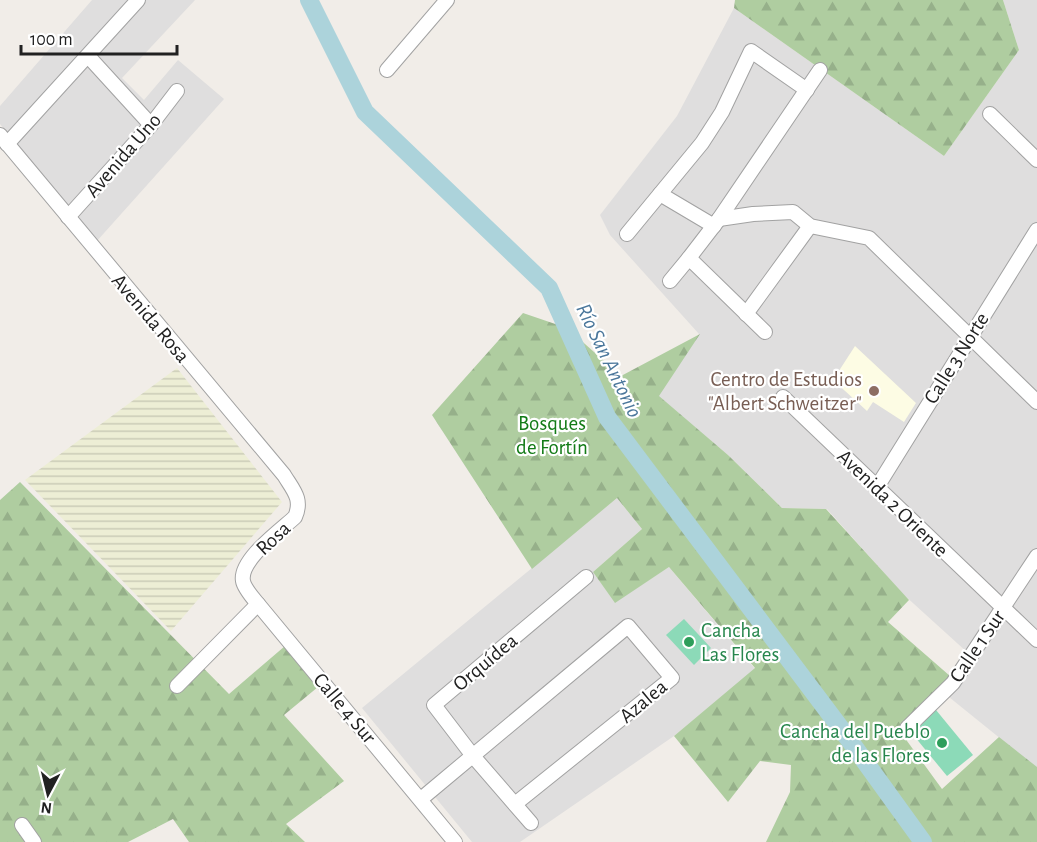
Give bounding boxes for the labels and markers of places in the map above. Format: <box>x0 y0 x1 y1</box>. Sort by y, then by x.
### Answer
place label: Centro de Estudios "Albert Schweitzer" <box>708 369 862 414</box>
marker: Centro de Estudios "Albert Schweitzer" <box>867 384 881 398</box>
place label: Cancha Las Flores <box>701 620 779 665</box>
marker: Cancha Las Flores <box>682 635 696 649</box>
place label: Cancha del Pueblo de las Flores <box>780 721 930 766</box>
marker: Cancha del Pueblo de las Flores <box>935 736 949 750</box>

